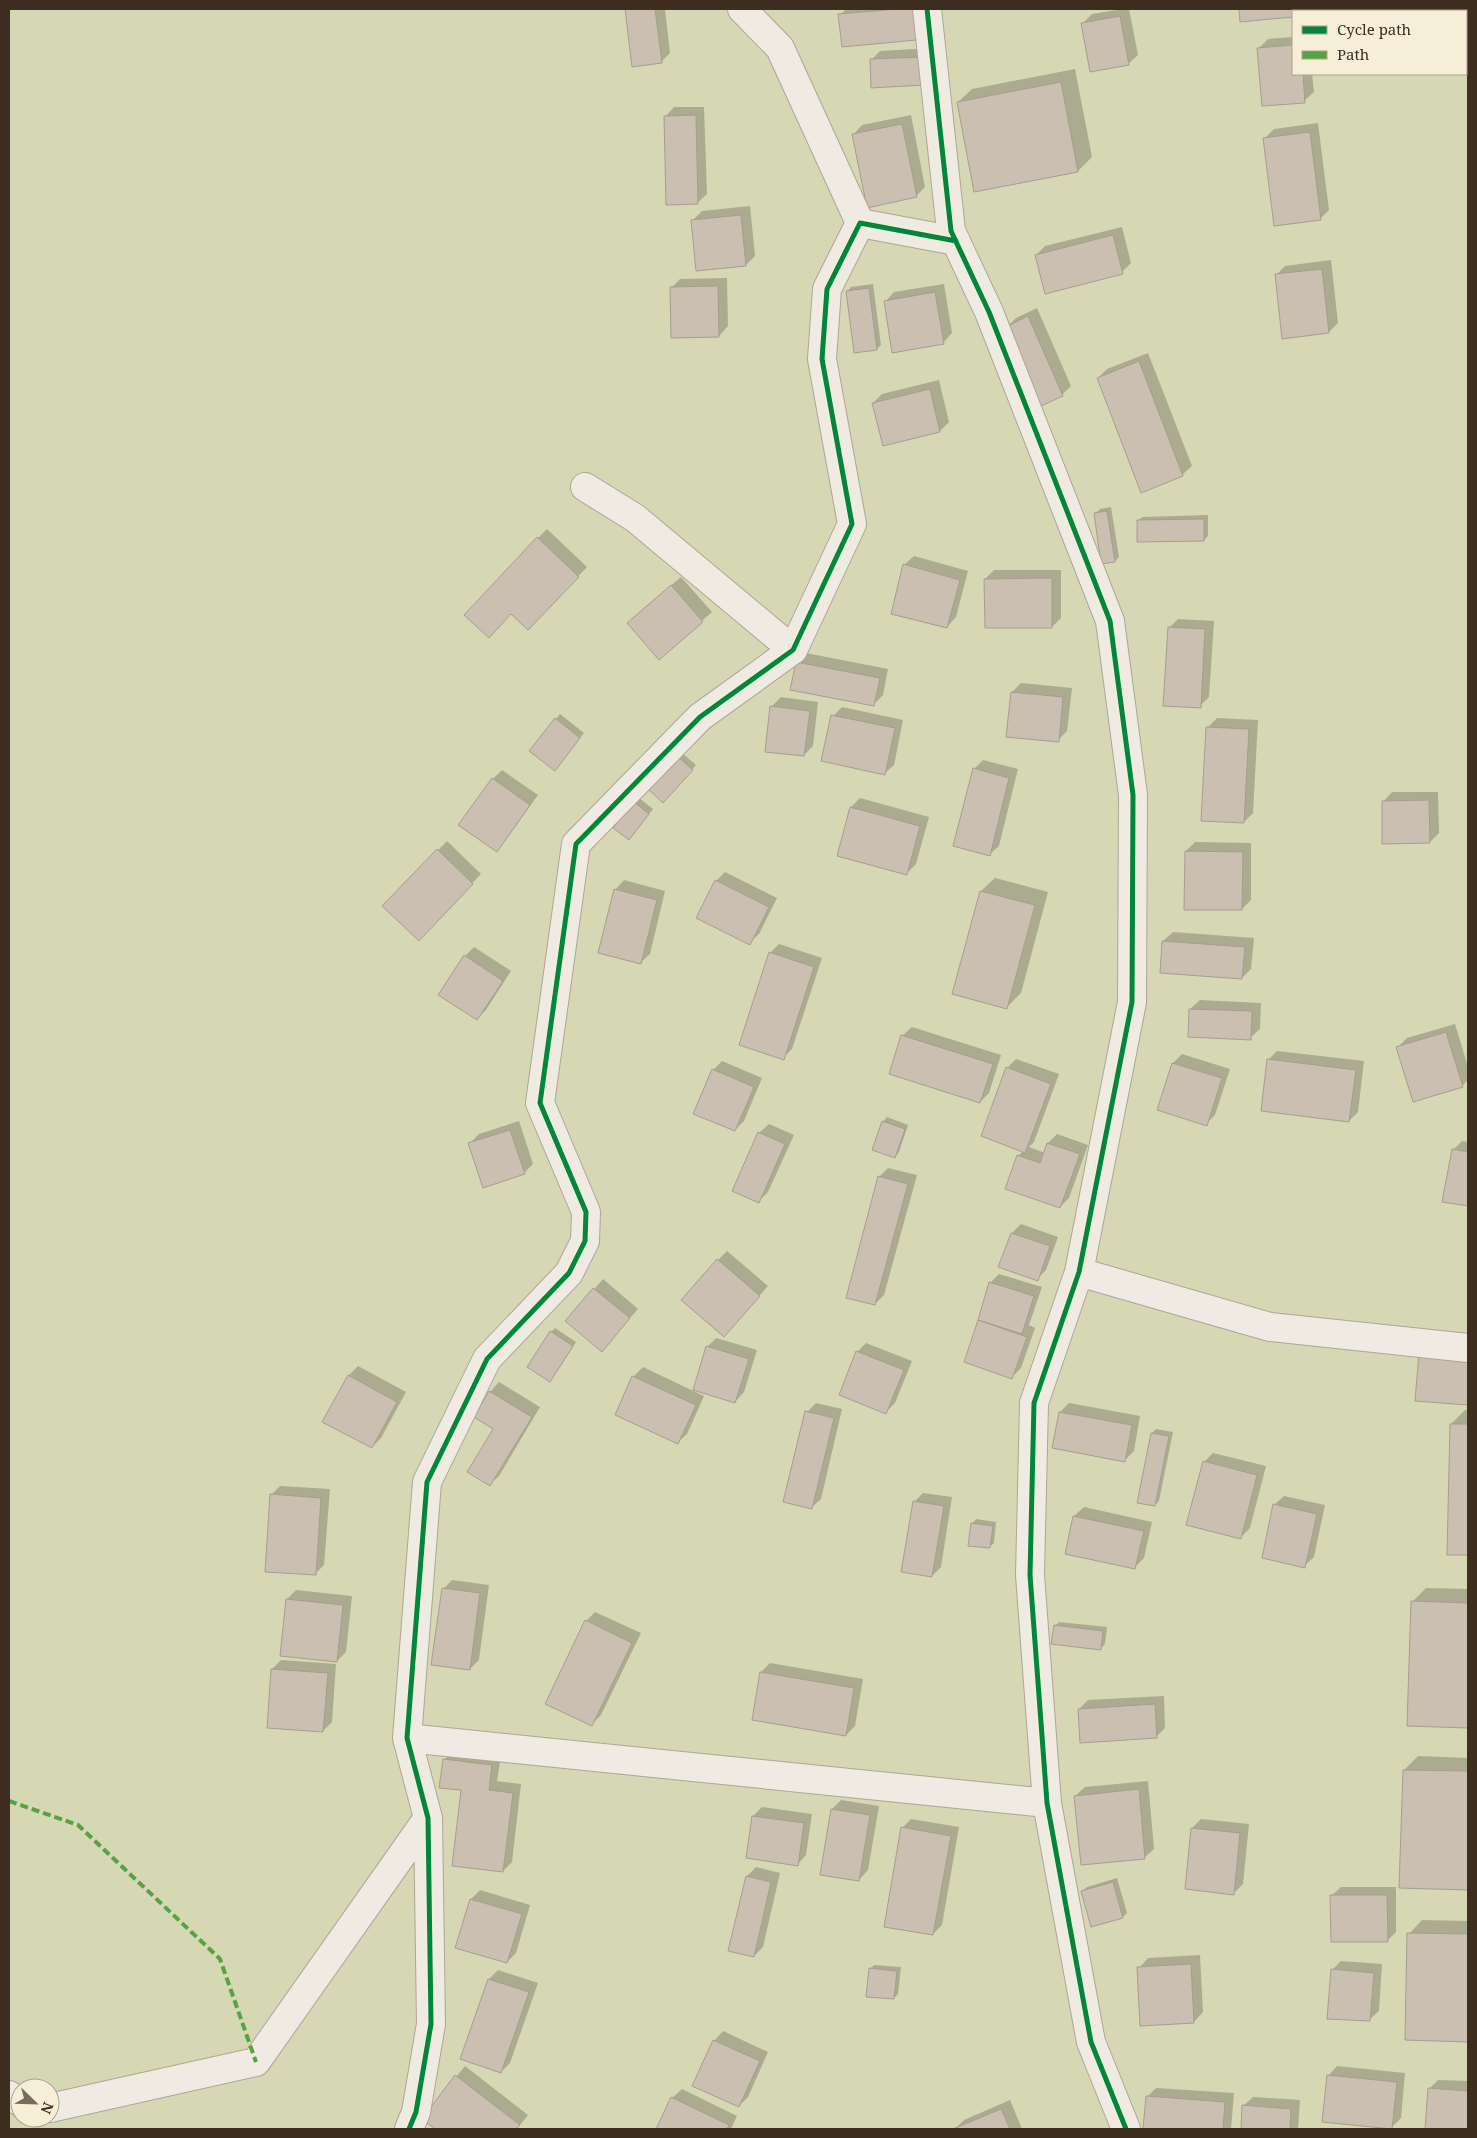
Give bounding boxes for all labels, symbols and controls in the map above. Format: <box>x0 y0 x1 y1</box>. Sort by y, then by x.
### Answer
legend <box>1292 10 1467 75</box>
text: Cycle path <box>1337 19 1412 39</box>
text: Path <box>1337 44 1370 64</box>
north arrow <box>10 2078 60 2128</box>
text: N <box>37 2099 58 2117</box>

